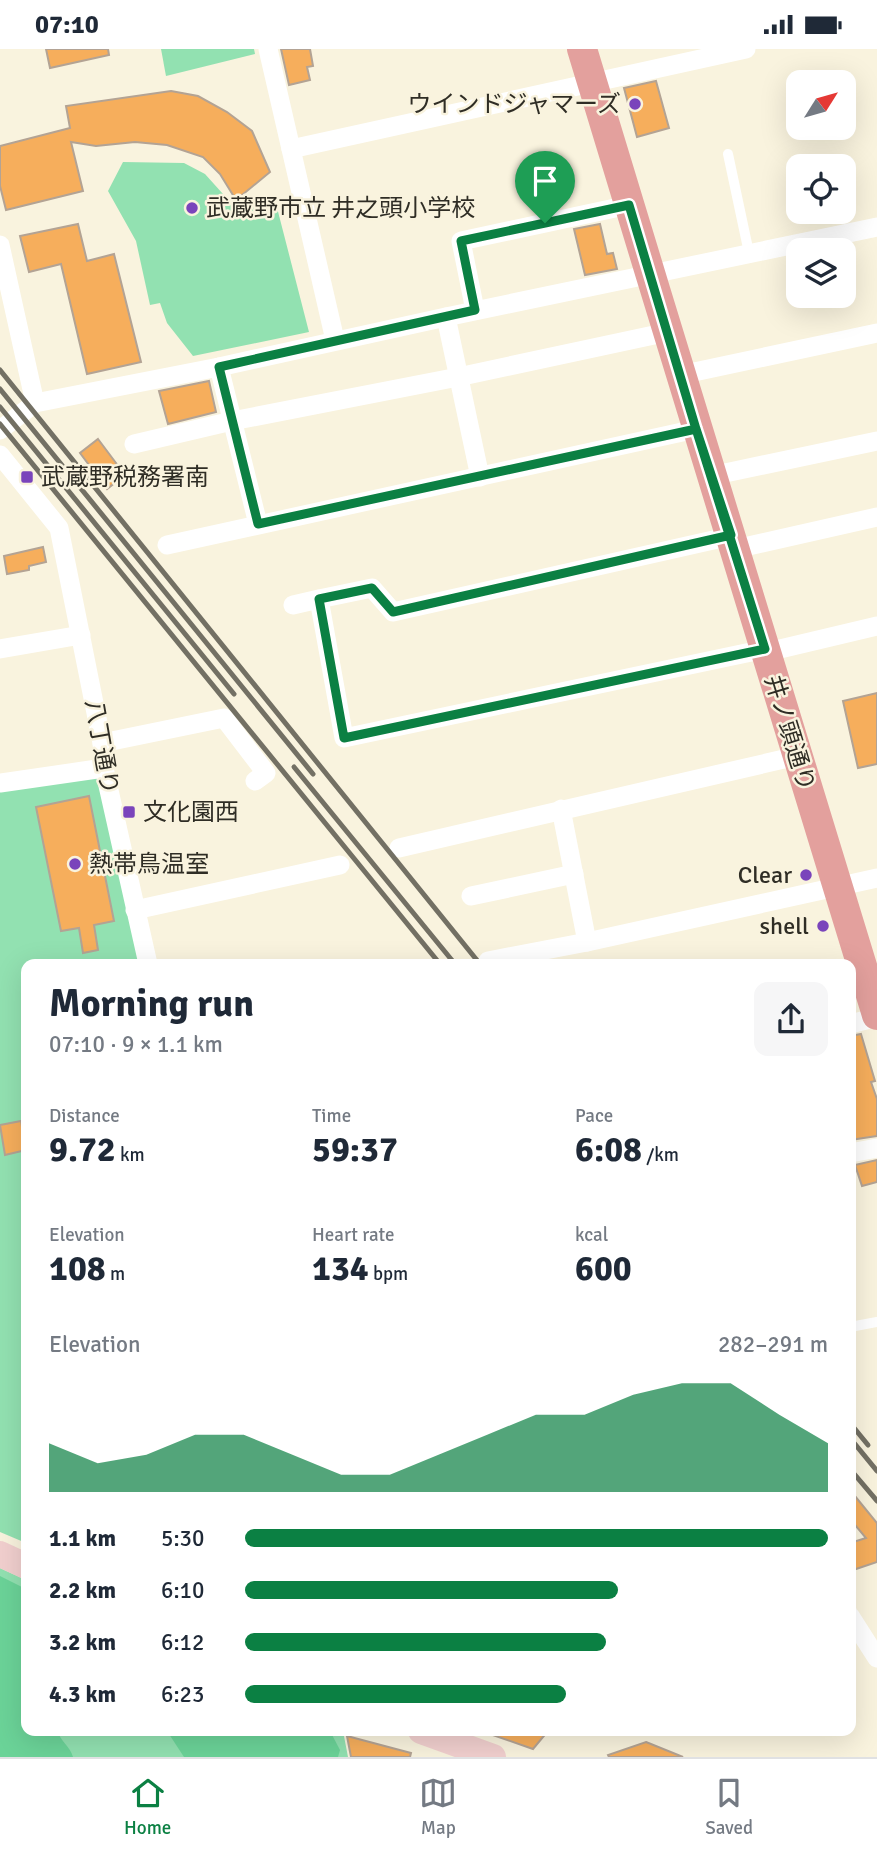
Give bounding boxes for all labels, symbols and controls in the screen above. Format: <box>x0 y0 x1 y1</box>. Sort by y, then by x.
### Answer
text: 07:10 <box>35 9 99 41</box>
north arrow <box>786 70 856 140</box>
map controls <box>786 70 856 308</box>
place label: ウインドジャマーズ <box>407 89 621 119</box>
marker: ウインドジャマーズ <box>627 96 643 112</box>
pin <box>515 151 575 223</box>
button: locate <box>786 154 856 224</box>
icon: arrive <box>526 162 564 200</box>
place label: 武蔵野市立 井之頭小学校 <box>206 193 475 223</box>
marker: 武蔵野市立 井之頭小学校 <box>184 200 200 216</box>
button: layers <box>786 238 856 308</box>
place label: 武蔵野税務署南 <box>41 462 209 492</box>
marker: 武蔵野税務署南 <box>19 469 35 485</box>
street label: 井ノ頭通り <box>758 671 822 795</box>
street label: 八丁通り <box>79 697 125 797</box>
place label: 文化園西 <box>143 797 239 827</box>
marker: 文化園西 <box>121 804 137 820</box>
place label: 熱帯鳥温室 <box>89 849 209 879</box>
marker: 熱帯鳥温室 <box>67 856 83 872</box>
place label: Clear <box>738 860 792 890</box>
marker: Clear <box>798 867 814 883</box>
place label: shell <box>760 911 809 941</box>
marker: shell <box>815 918 831 934</box>
text: Morning run <box>49 980 254 1027</box>
button: share <box>754 982 828 1056</box>
text: 07:10 · 9 × 1.1 km <box>49 1030 223 1059</box>
text: Distance <box>49 1104 120 1128</box>
text: Time <box>312 1104 351 1128</box>
text: Pace <box>575 1104 613 1128</box>
text: 9.72 <box>49 1128 116 1171</box>
text: 59:37 <box>312 1128 398 1171</box>
text: 6:08 <box>575 1128 642 1171</box>
text: km <box>116 1143 145 1167</box>
text: /km <box>642 1143 679 1167</box>
text: Elevation <box>49 1223 125 1247</box>
text: Heart rate <box>312 1223 394 1247</box>
text: kcal <box>575 1223 608 1247</box>
text: 108 <box>49 1247 106 1290</box>
text: 134 <box>312 1247 369 1290</box>
text: 600 <box>575 1247 632 1290</box>
text: m <box>106 1262 125 1286</box>
text: bpm <box>369 1262 408 1286</box>
text: Elevation <box>49 1330 141 1359</box>
text: 282–291 m <box>718 1330 828 1359</box>
text: 1.1 km <box>49 1524 116 1553</box>
text: 5:30 <box>161 1524 204 1553</box>
text: 2.2 km <box>49 1576 116 1605</box>
text: 6:10 <box>161 1576 204 1605</box>
text: 3.2 km <box>49 1628 116 1657</box>
text: 6:12 <box>161 1628 204 1657</box>
text: 4.3 km <box>49 1680 116 1709</box>
text: 6:23 <box>161 1680 204 1709</box>
tab: Home <box>124 1774 171 1840</box>
tab: Map <box>419 1774 457 1840</box>
tab: Saved <box>705 1774 753 1840</box>

